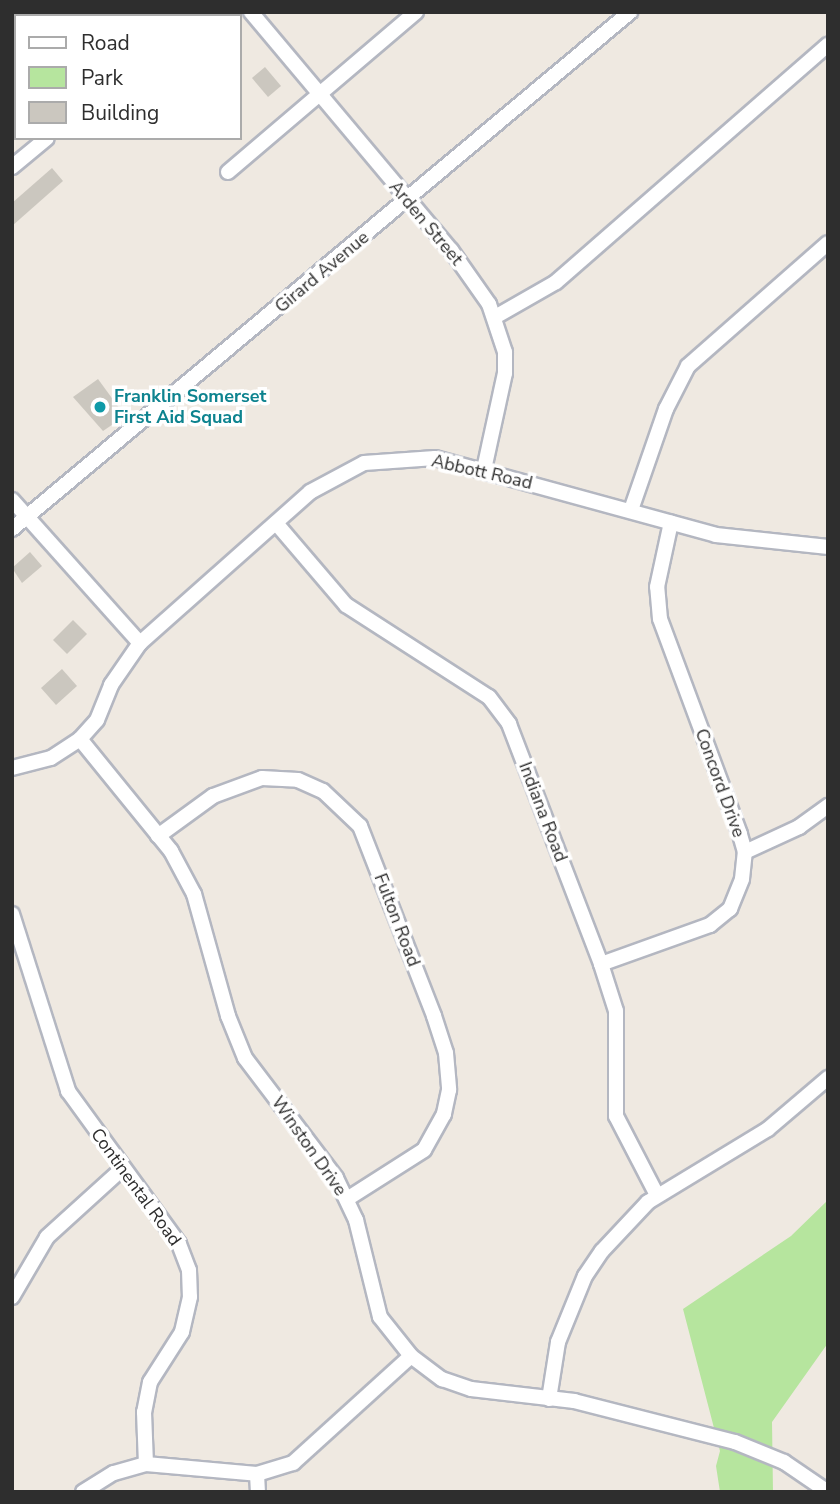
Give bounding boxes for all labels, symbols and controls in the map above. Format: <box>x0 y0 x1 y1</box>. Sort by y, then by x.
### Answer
legend <box>14 14 242 140</box>
text: Road <box>81 29 130 57</box>
text: Park <box>81 64 123 92</box>
text: Building <box>81 99 159 127</box>
street label: Arden Street <box>384 176 468 270</box>
street label: Girard Avenue <box>271 226 373 318</box>
place label: Franklin Somerset First Aid Squad <box>114 386 266 428</box>
marker: Franklin Somerset First Aid Squad <box>92 399 108 415</box>
street label: Abbott Road <box>429 450 535 494</box>
street label: Concord Drive <box>690 726 750 840</box>
street label: Indiana Road <box>514 759 572 865</box>
street label: Fulton Road <box>369 870 425 970</box>
street label: Winston Drive <box>267 1092 351 1200</box>
street label: Continental Road <box>86 1124 186 1250</box>

